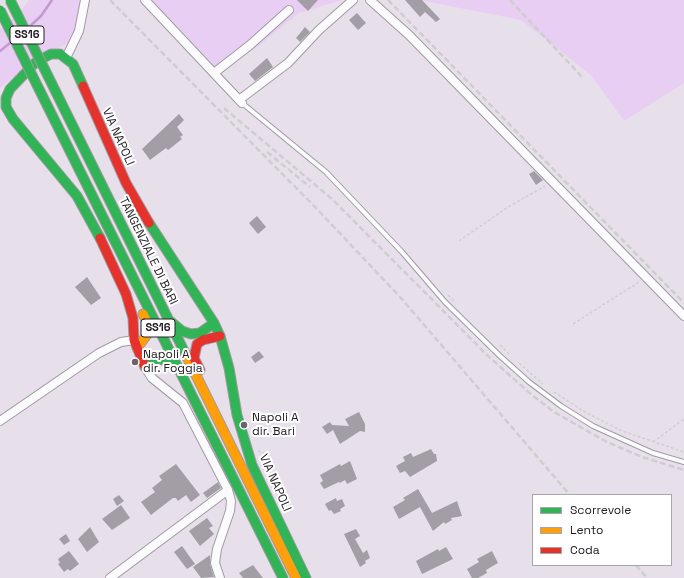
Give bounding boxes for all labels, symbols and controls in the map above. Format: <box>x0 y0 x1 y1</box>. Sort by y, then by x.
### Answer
road number: SS16 <box>10 26 44 44</box>
street label: VIA NAPOLI <box>99 106 137 168</box>
street label: TANGENZIALE DI BARI <box>116 195 180 307</box>
road number: SS16 <box>141 319 175 337</box>
place label: Napoli A dir. Foggia <box>143 348 203 376</box>
marker: Napoli A dir. Foggia <box>130 357 140 367</box>
place label: Napoli A dir. Bari <box>252 411 299 439</box>
marker: Napoli A dir. Bari <box>239 420 249 430</box>
street label: VIA NAPOLI <box>256 452 294 514</box>
legend <box>532 494 672 566</box>
text: Scorrevole <box>570 502 631 518</box>
text: Lento <box>570 522 604 538</box>
text: Coda <box>570 542 600 558</box>

